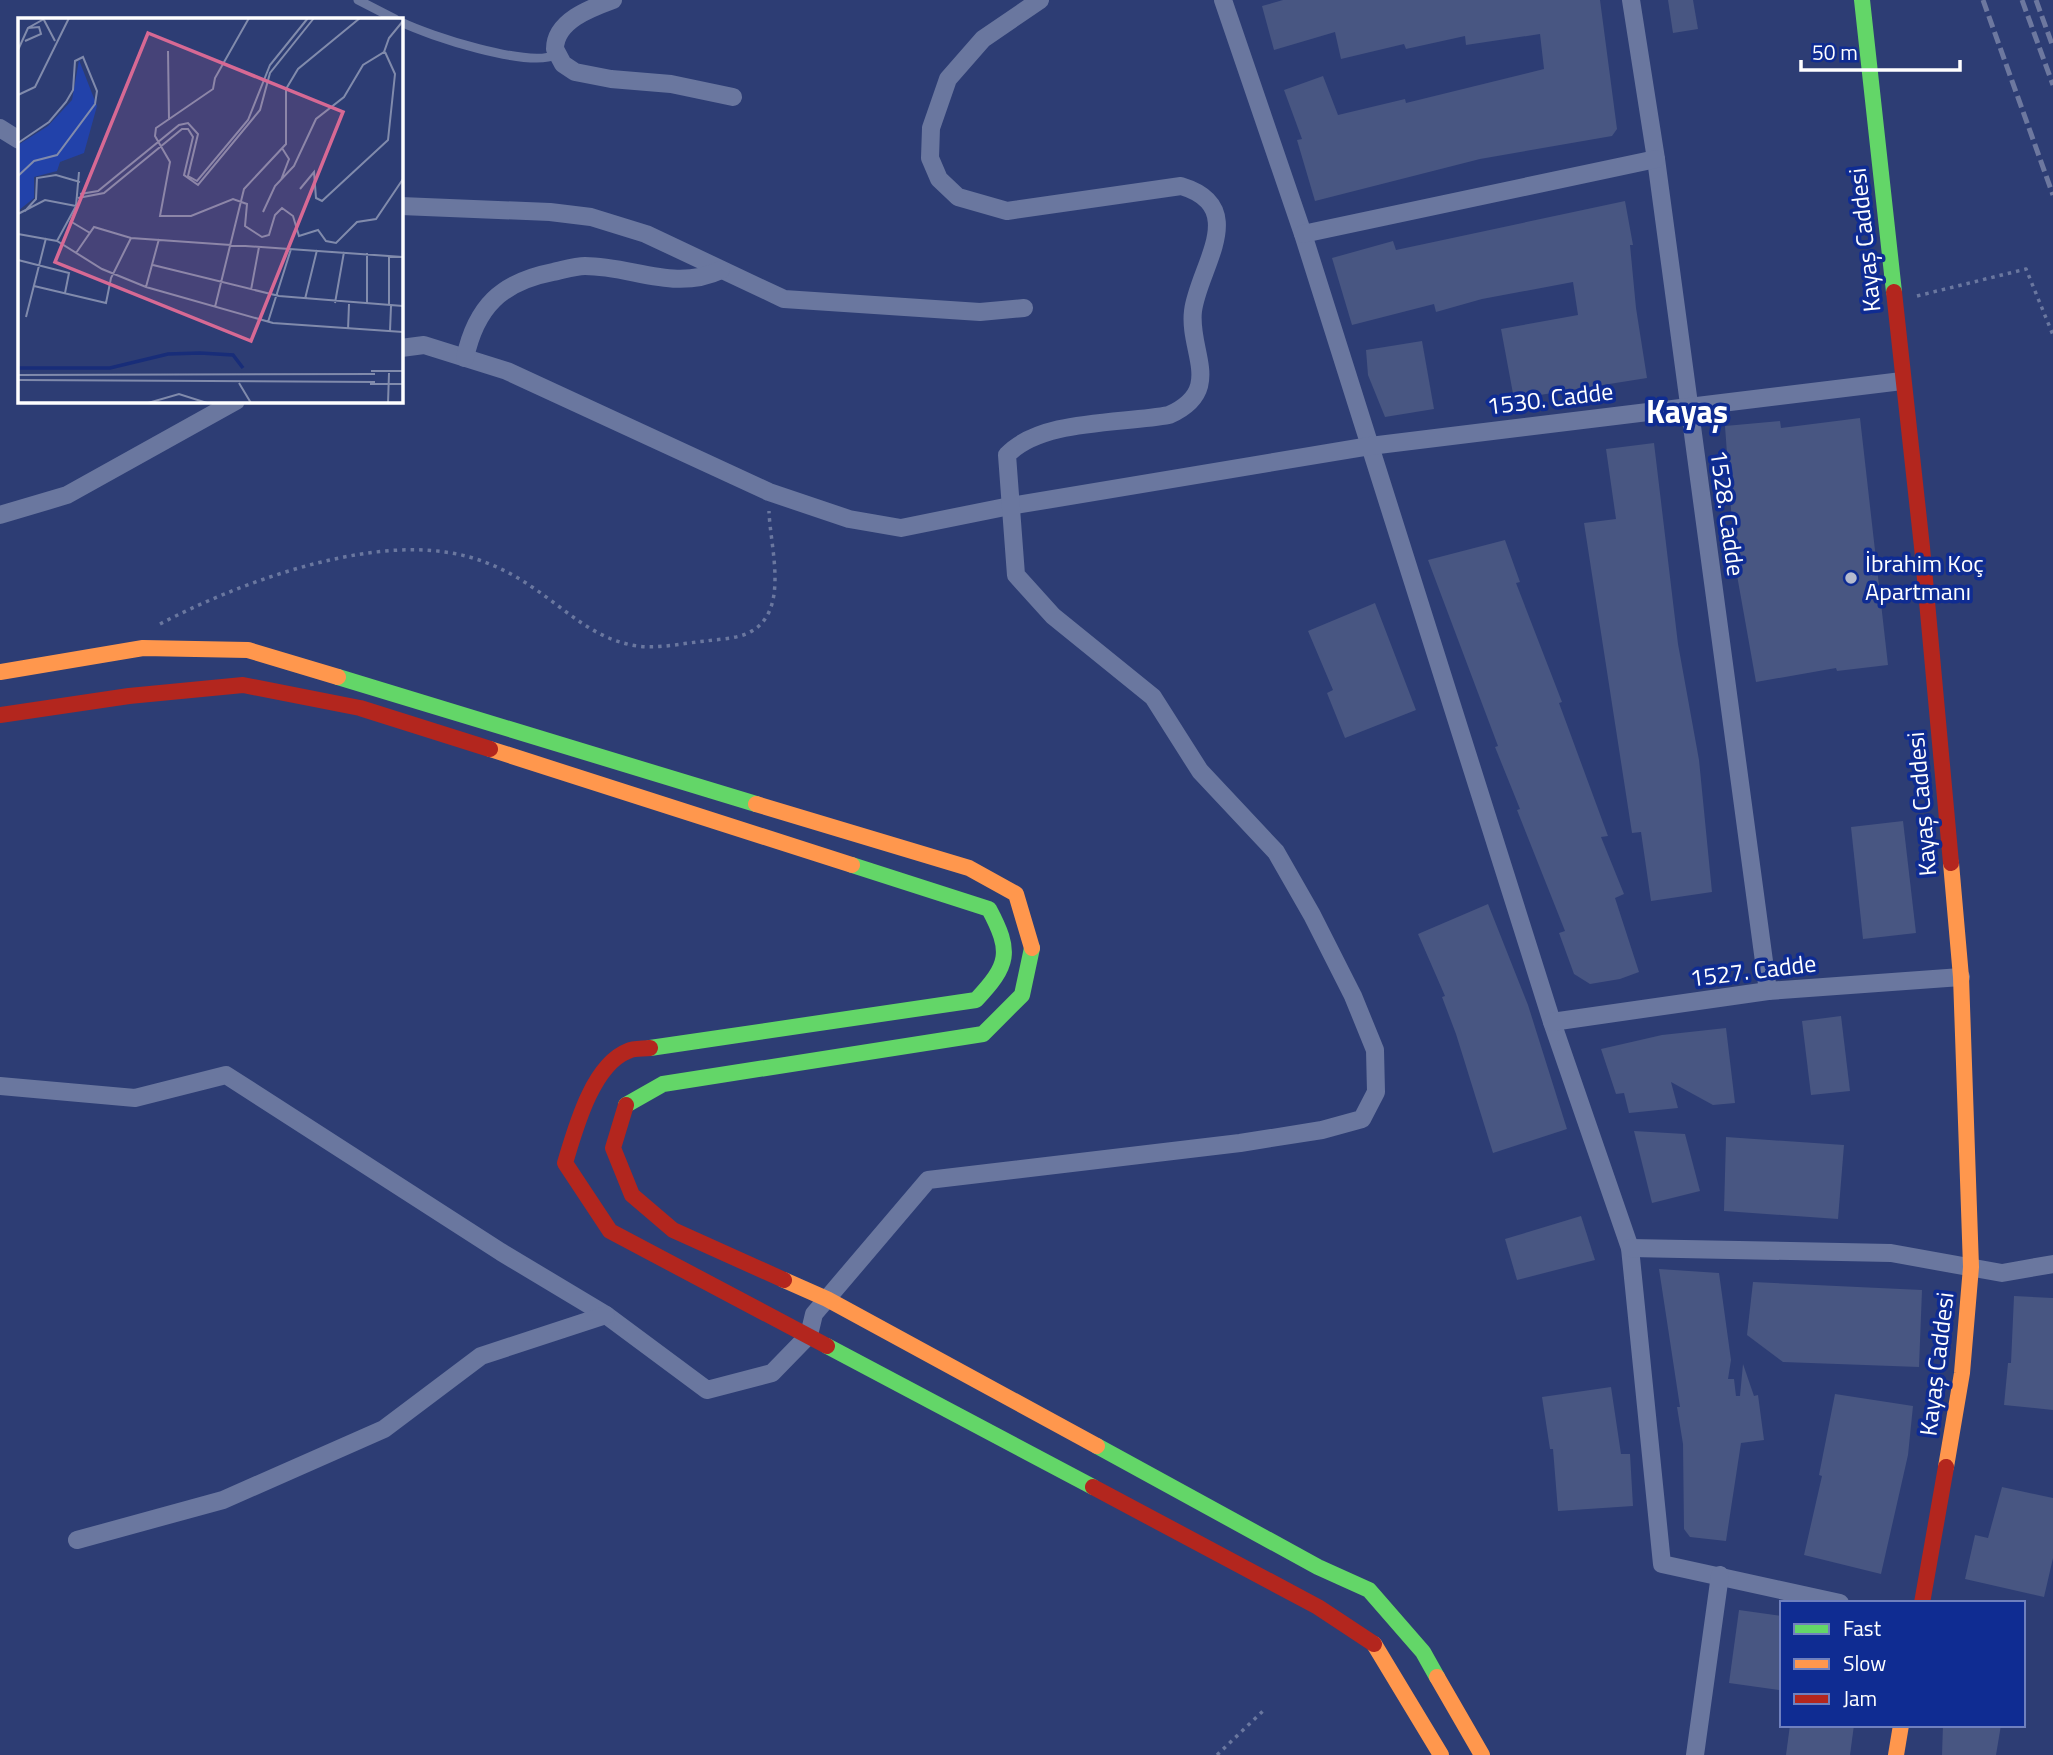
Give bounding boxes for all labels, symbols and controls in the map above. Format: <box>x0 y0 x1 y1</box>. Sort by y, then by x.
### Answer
inset map <box>18 18 402 402</box>
scale bar <box>1801 28 1960 72</box>
text: 50 m <box>1812 36 1858 68</box>
street label: Kayaş Caddesi <box>1839 166 1889 314</box>
street label: 1530. Cadde <box>1485 372 1615 424</box>
district label: Kayaş <box>1646 387 1728 435</box>
street label: 1528. Cadde <box>1701 448 1755 578</box>
place label: İbrahim Koç Apartmanı <box>1865 545 1984 609</box>
marker: İbrahim Koç Apartmanı <box>1843 570 1859 586</box>
street label: Kayaş Caddesi <box>1897 731 1945 878</box>
street label: 1527. Cadde <box>1688 944 1818 996</box>
street label: Kayaş Caddesi <box>1909 1290 1963 1438</box>
legend <box>1780 1601 2025 1727</box>
text: Fast <box>1843 1612 1882 1644</box>
text: Slow <box>1843 1647 1886 1679</box>
text: Jam <box>1843 1682 1877 1714</box>

